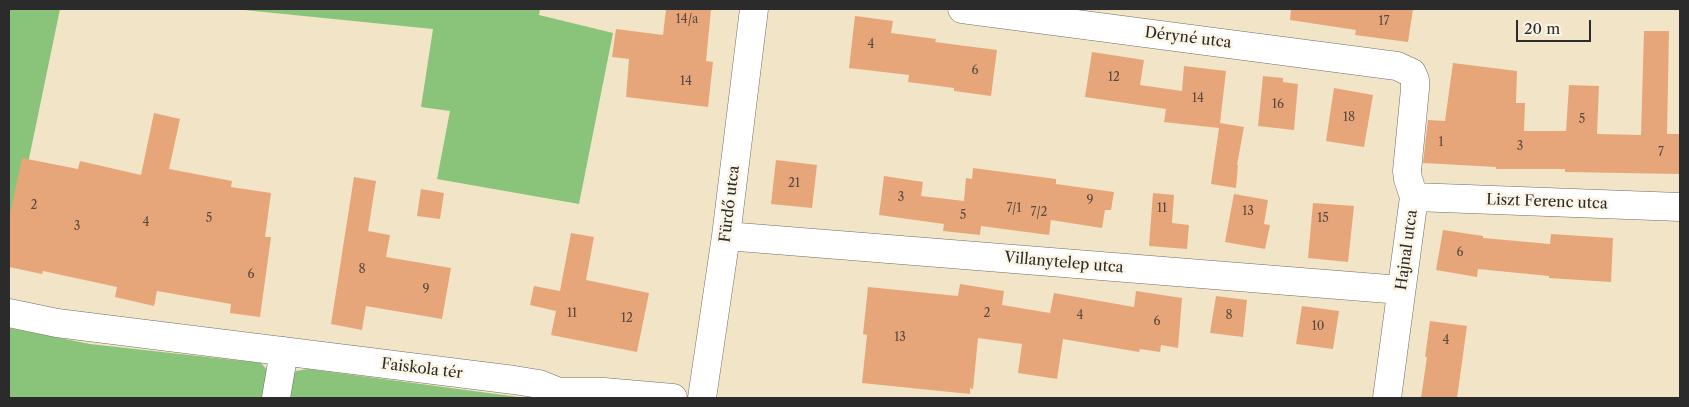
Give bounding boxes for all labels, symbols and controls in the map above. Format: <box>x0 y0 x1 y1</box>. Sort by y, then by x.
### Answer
scale bar <box>1519 10 1594 42</box>
house number: 14/a <box>676 13 698 27</box>
house number: 17 <box>1379 15 1389 29</box>
text: 20 m <box>1524 19 1560 38</box>
street label: Déryné utca <box>1144 24 1232 52</box>
house number: 4 <box>868 38 874 52</box>
house number: 6 <box>971 64 979 78</box>
house number: 12 <box>1108 71 1120 85</box>
house number: 14 <box>680 75 692 89</box>
house number: 14 <box>1192 92 1204 106</box>
house number: 16 <box>1272 98 1284 112</box>
house number: 18 <box>1343 111 1355 125</box>
house number: 5 <box>1579 113 1585 127</box>
house number: 1 <box>1438 136 1444 150</box>
house number: 3 <box>1517 140 1523 154</box>
house number: 7 <box>1658 146 1664 160</box>
street label: Fürdő utca <box>716 164 744 244</box>
house number: 21 <box>788 177 800 191</box>
house number: 3 <box>898 191 904 205</box>
street label: Liszt Ferenc utca <box>1486 191 1608 213</box>
house number: 9 <box>1086 194 1094 208</box>
house number: 2 <box>31 199 37 213</box>
house number: 7/1 <box>1007 202 1021 216</box>
house number: 11 <box>1157 202 1167 216</box>
house number: 13 <box>1242 205 1254 219</box>
house number: 7/2 <box>1031 206 1047 220</box>
house number: 5 <box>960 209 966 223</box>
street label: Hajnal utca <box>1392 209 1422 291</box>
house number: 5 <box>206 212 212 226</box>
house number: 15 <box>1317 212 1329 226</box>
house number: 4 <box>143 216 149 230</box>
house number: 3 <box>74 220 80 234</box>
house number: 6 <box>1456 246 1464 260</box>
street label: Villanytelep utca <box>1004 249 1124 277</box>
house number: 8 <box>358 263 366 277</box>
house number: 6 <box>247 268 255 282</box>
house number: 9 <box>422 283 430 297</box>
house number: 11 <box>567 307 577 321</box>
house number: 2 <box>984 307 990 321</box>
house number: 4 <box>1077 309 1083 323</box>
house number: 8 <box>1225 309 1233 323</box>
house number: 12 <box>621 312 633 326</box>
house number: 6 <box>1153 315 1161 329</box>
house number: 10 <box>1312 320 1324 334</box>
house number: 13 <box>894 331 906 345</box>
house number: 4 <box>1443 334 1449 348</box>
street label: Faiskola tér <box>380 355 464 383</box>

